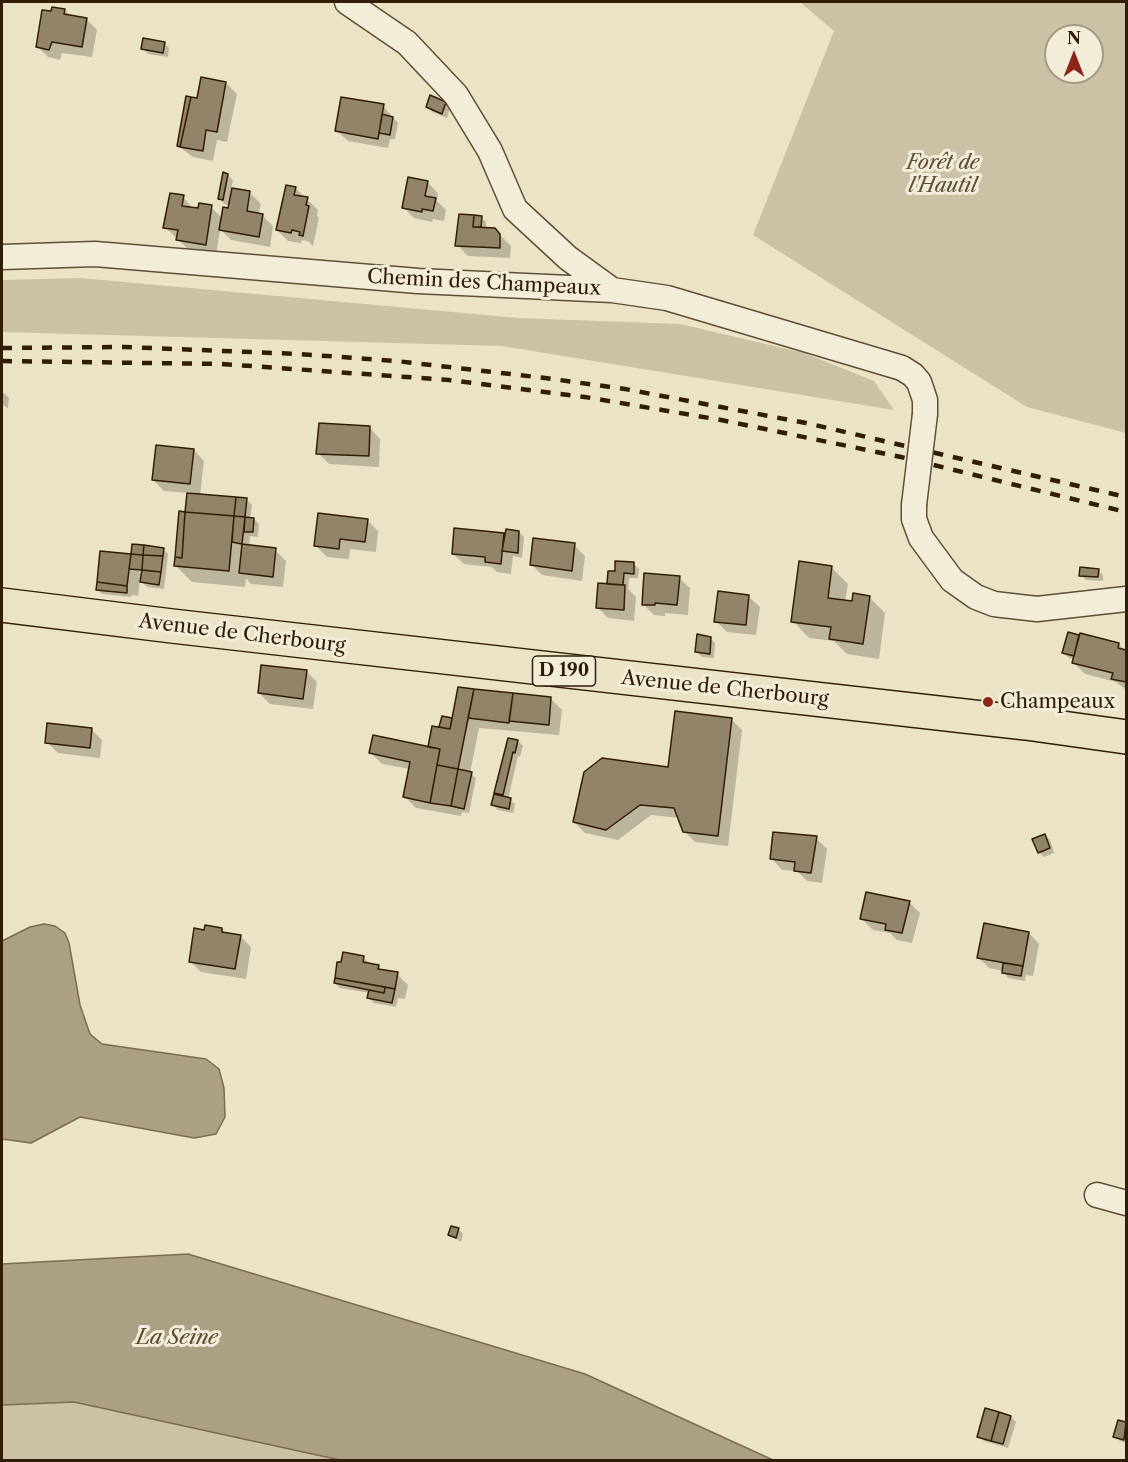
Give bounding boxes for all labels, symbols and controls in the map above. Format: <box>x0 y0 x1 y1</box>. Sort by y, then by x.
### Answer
north arrow <box>1044 24 1104 84</box>
text: N <box>1067 28 1081 48</box>
park label: Forêt de l'Hautil <box>907 151 979 198</box>
street label: Chemin des Champeaux <box>366 265 602 301</box>
street label: Avenue de Cherbourg <box>137 609 347 659</box>
road number: D 190 <box>532 656 596 686</box>
street label: Avenue de Cherbourg <box>620 666 830 712</box>
place label: Champeaux <box>1000 690 1115 714</box>
marker: Champeaux <box>981 695 995 709</box>
water label: La Seine <box>136 1325 218 1351</box>

